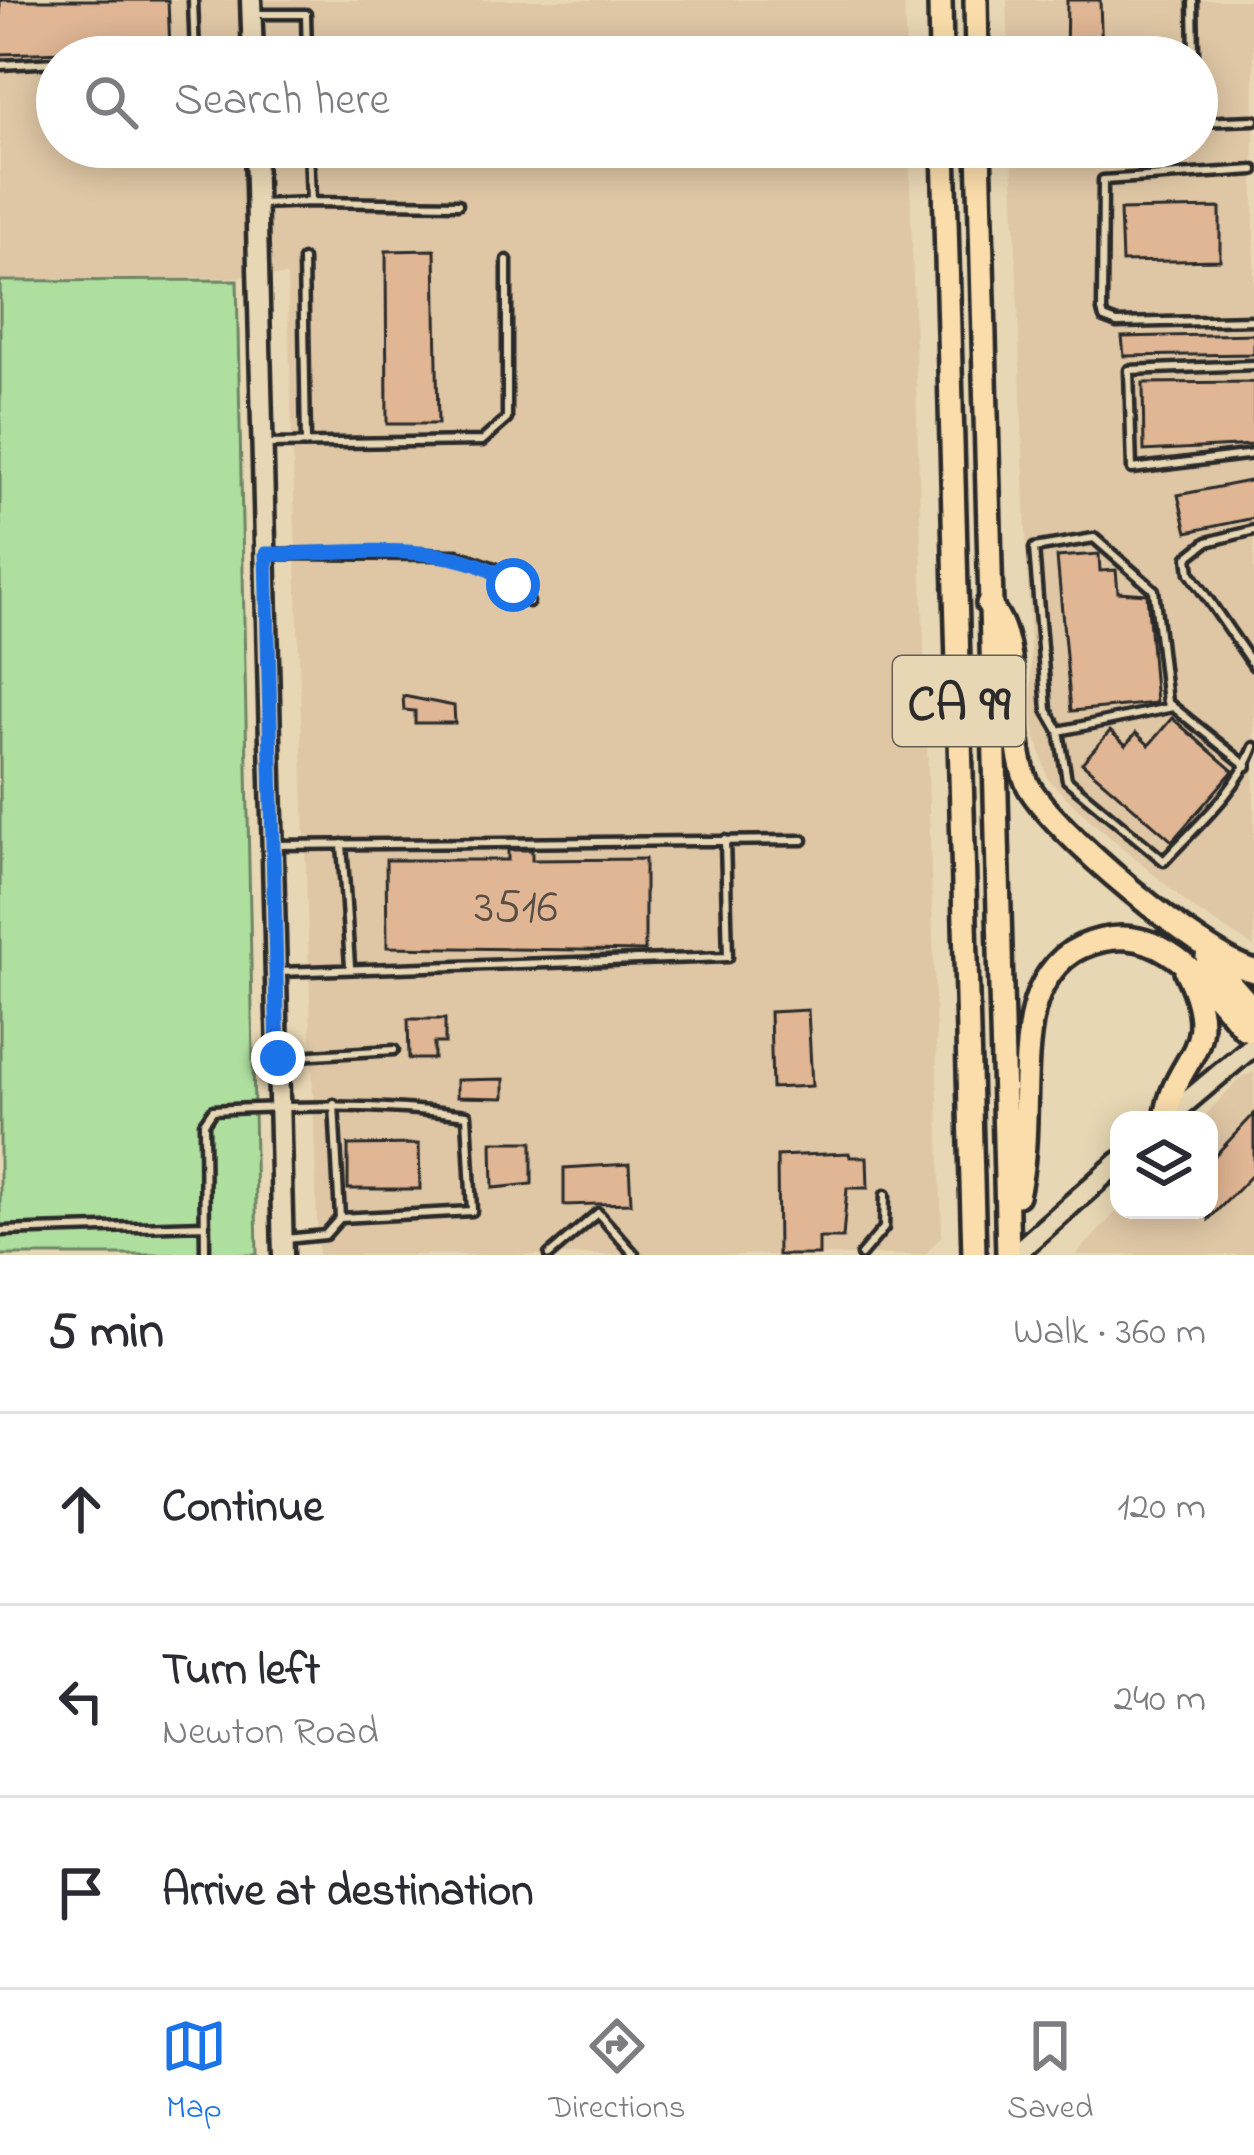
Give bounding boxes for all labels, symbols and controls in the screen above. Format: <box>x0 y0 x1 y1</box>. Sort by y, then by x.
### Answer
search box <box>36 36 1218 168</box>
icon: search <box>78 69 144 135</box>
text: Search here <box>174 69 390 135</box>
route start <box>486 558 540 612</box>
road number: CA 99 <box>893 656 1025 746</box>
house number: 3516 <box>474 874 558 944</box>
route end <box>251 1031 305 1085</box>
map controls <box>1110 1111 1218 1219</box>
button: layers <box>1110 1111 1218 1219</box>
text: 5 min <box>48 1296 164 1371</box>
text: Walk · 360 m <box>1013 1305 1206 1362</box>
icon: ahead <box>48 1476 114 1542</box>
text: Continue <box>162 1476 323 1542</box>
text: 120 m <box>1117 1480 1206 1537</box>
text: Turn left <box>162 1639 320 1705</box>
icon: left <box>48 1668 114 1734</box>
text: 240 m <box>1114 1672 1206 1729</box>
text: Newton Road <box>162 1705 379 1762</box>
icon: arrive <box>48 1860 114 1926</box>
text: Arrive at destination <box>162 1860 533 1926</box>
tab: Map <box>161 2013 227 2133</box>
tab: Directions <box>548 2013 686 2133</box>
tab: Saved <box>1007 2013 1093 2133</box>

